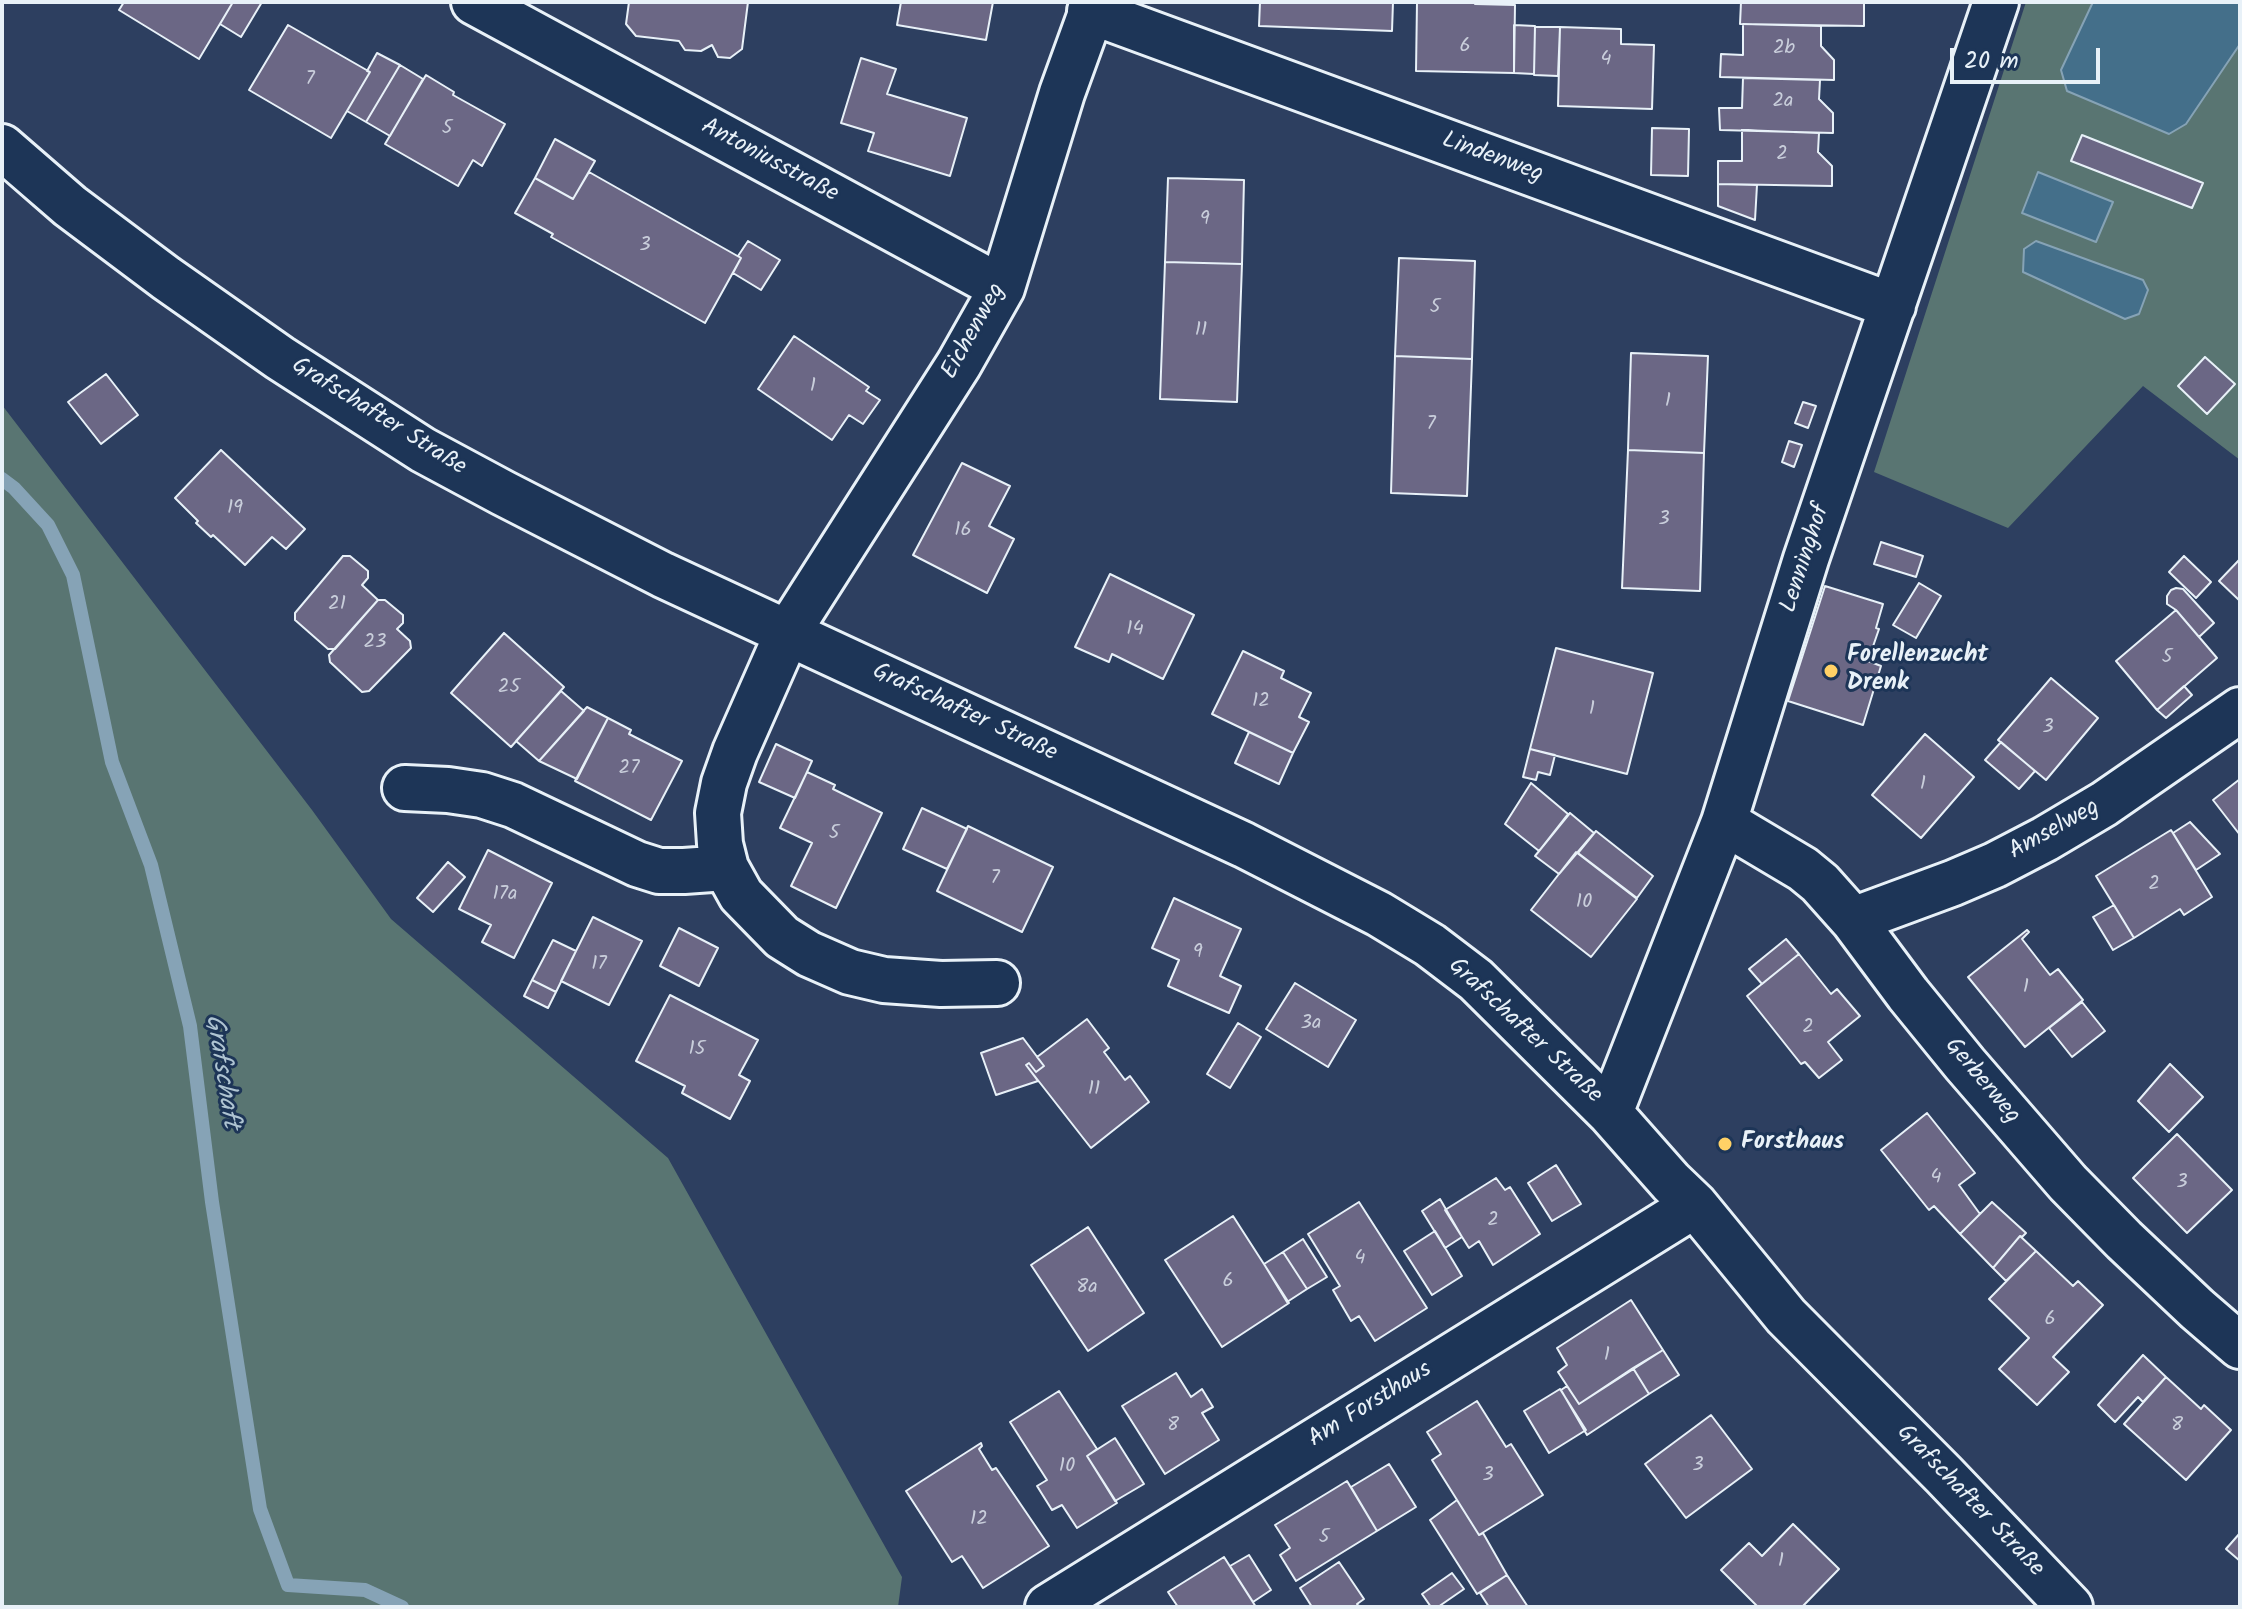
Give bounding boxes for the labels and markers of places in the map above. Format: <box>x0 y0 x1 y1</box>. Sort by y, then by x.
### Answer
place label: Forellenzucht Drenk <box>1847 643 1988 699</box>
marker: Forellenzucht Drenk <box>1822 662 1840 680</box>
place label: Forsthaus <box>1741 1130 1844 1158</box>
marker: Forsthaus <box>1716 1135 1734 1153</box>

